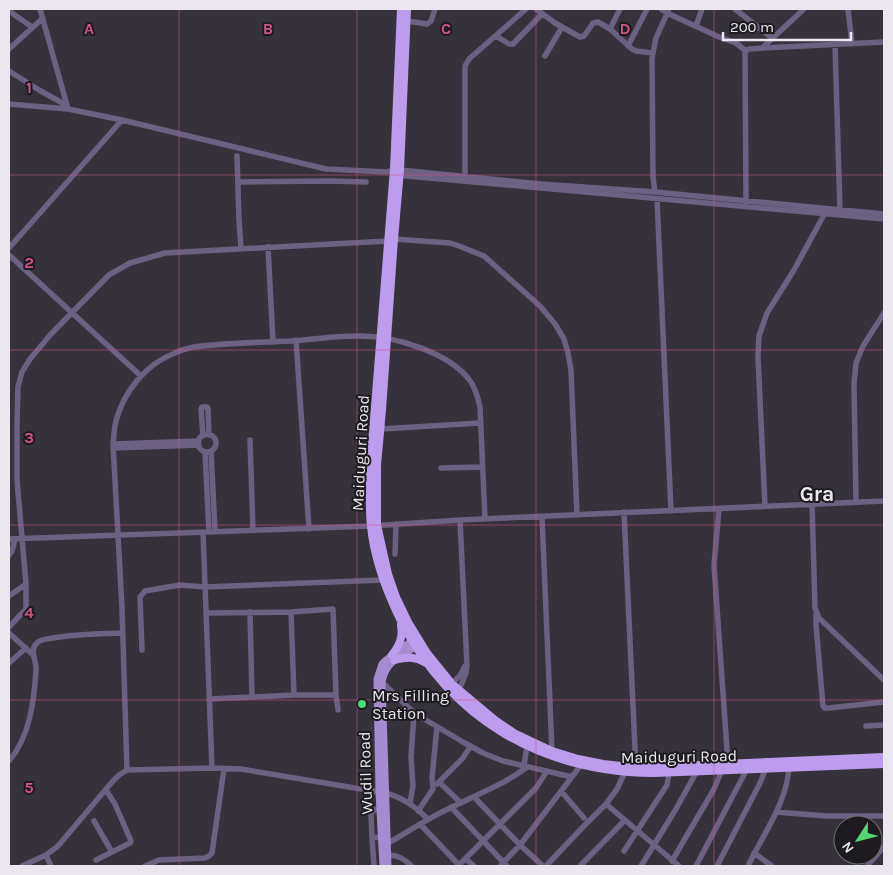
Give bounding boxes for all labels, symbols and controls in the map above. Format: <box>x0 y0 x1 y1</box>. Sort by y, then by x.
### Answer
scale bar <box>723 10 850 42</box>
text: 200 m <box>730 18 774 36</box>
text: A <box>84 19 94 38</box>
text: B <box>263 19 273 38</box>
text: C <box>441 19 451 38</box>
text: D <box>620 19 631 38</box>
text: 1 <box>26 78 32 97</box>
text: 2 <box>24 253 34 272</box>
street label: Maiduguri Road <box>348 395 373 512</box>
text: 3 <box>24 428 34 447</box>
district label: Gra <box>800 482 834 506</box>
text: 4 <box>24 603 34 622</box>
place label: Mrs Filling Station <box>372 686 449 723</box>
marker: Mrs Filling Station <box>356 698 368 710</box>
street label: Wudil Road <box>355 731 376 815</box>
street label: Maiduguri Road <box>621 746 737 767</box>
text: 5 <box>24 778 34 797</box>
north arrow <box>833 815 883 865</box>
text: N <box>838 838 858 856</box>

